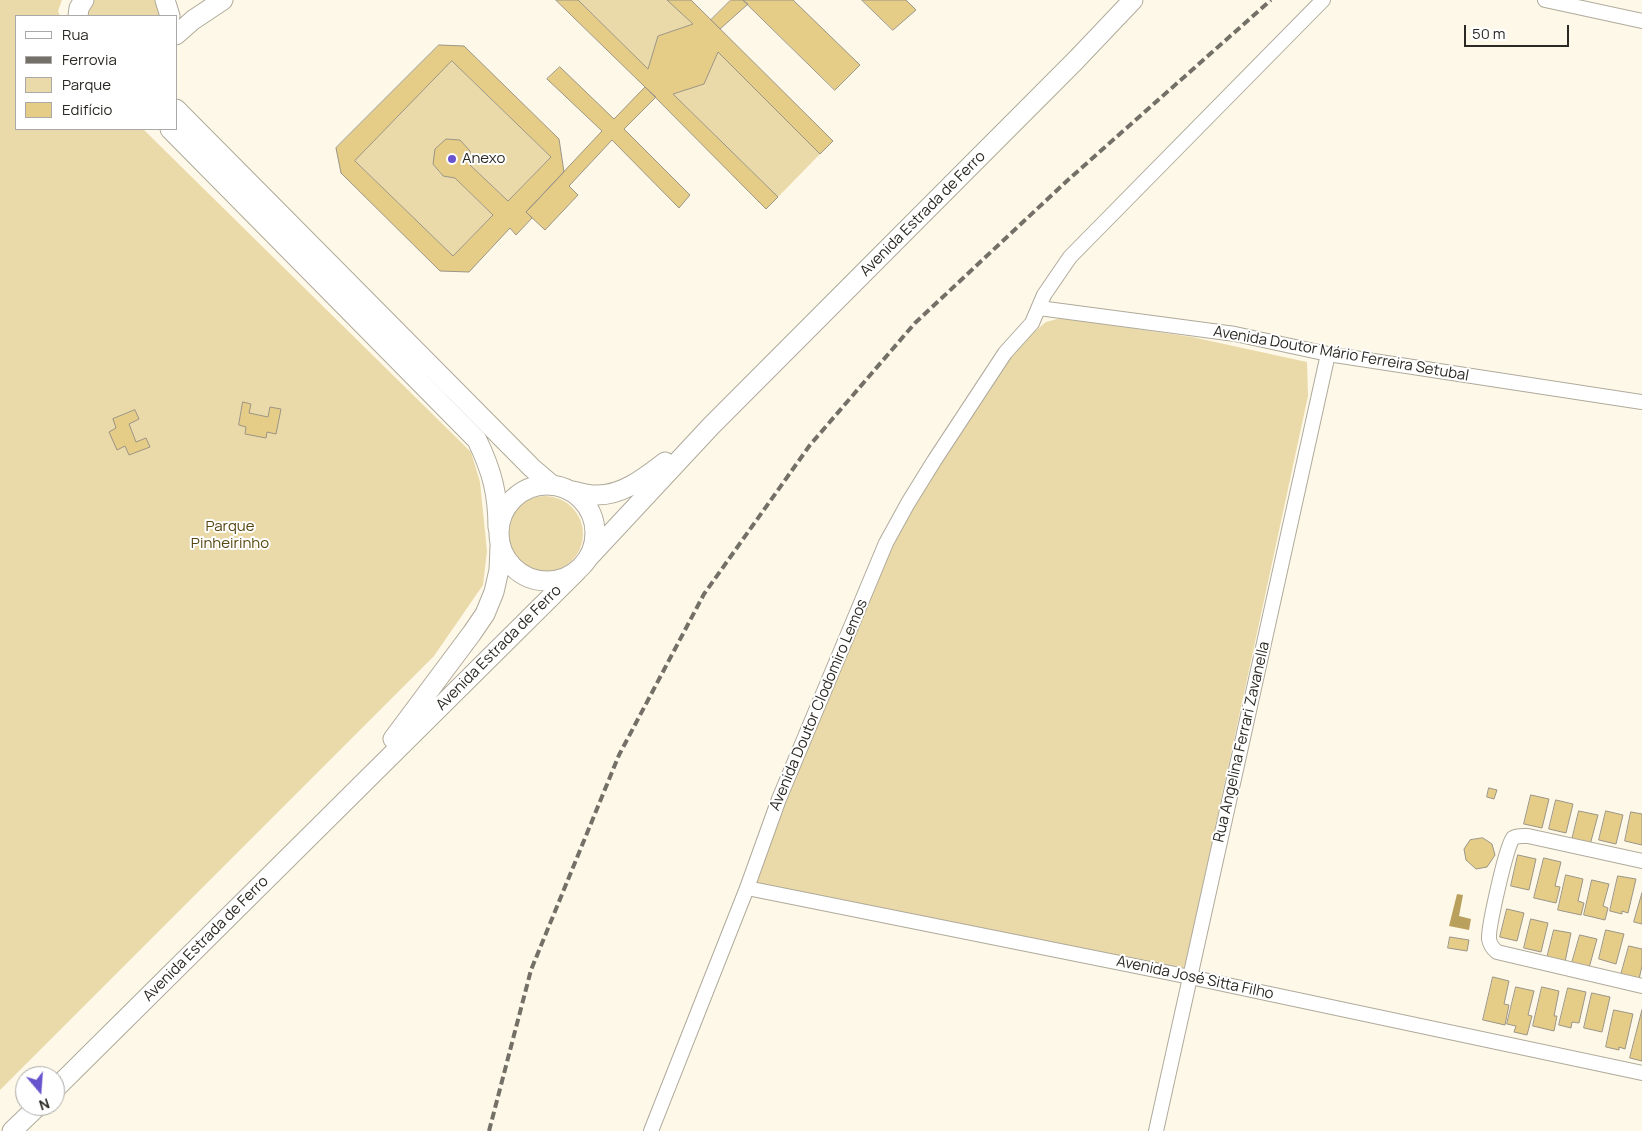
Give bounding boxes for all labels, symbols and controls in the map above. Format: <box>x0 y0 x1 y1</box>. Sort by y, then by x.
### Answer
legend <box>15 15 178 130</box>
scale bar <box>1467 15 1572 47</box>
text: 50 m <box>1472 23 1506 44</box>
text: Rua <box>62 24 89 45</box>
text: Ferrovia <box>62 49 117 70</box>
text: Parque <box>62 74 111 95</box>
text: Edifício <box>62 99 112 120</box>
street label: Avenida Estrada de Ferro <box>857 148 989 280</box>
place label: Anexo <box>462 150 505 168</box>
marker: Anexo <box>446 153 458 165</box>
street label: Avenida Doutor Mário Ferreira Setubal <box>1212 323 1470 385</box>
park label: Parque Pinheirinho <box>191 518 269 553</box>
street label: Avenida Estrada de Ferro <box>433 582 565 714</box>
street label: Avenida Doutor Clodomiro Lemos <box>766 597 872 813</box>
street label: Rua Angelina Ferrari Zavanella <box>1210 640 1274 844</box>
street label: Avenida Estrada de Ferro <box>140 873 272 1005</box>
street label: Avenida José Sitta Filho <box>1115 953 1275 1003</box>
north arrow <box>15 1066 65 1116</box>
text: N <box>37 1094 52 1115</box>

